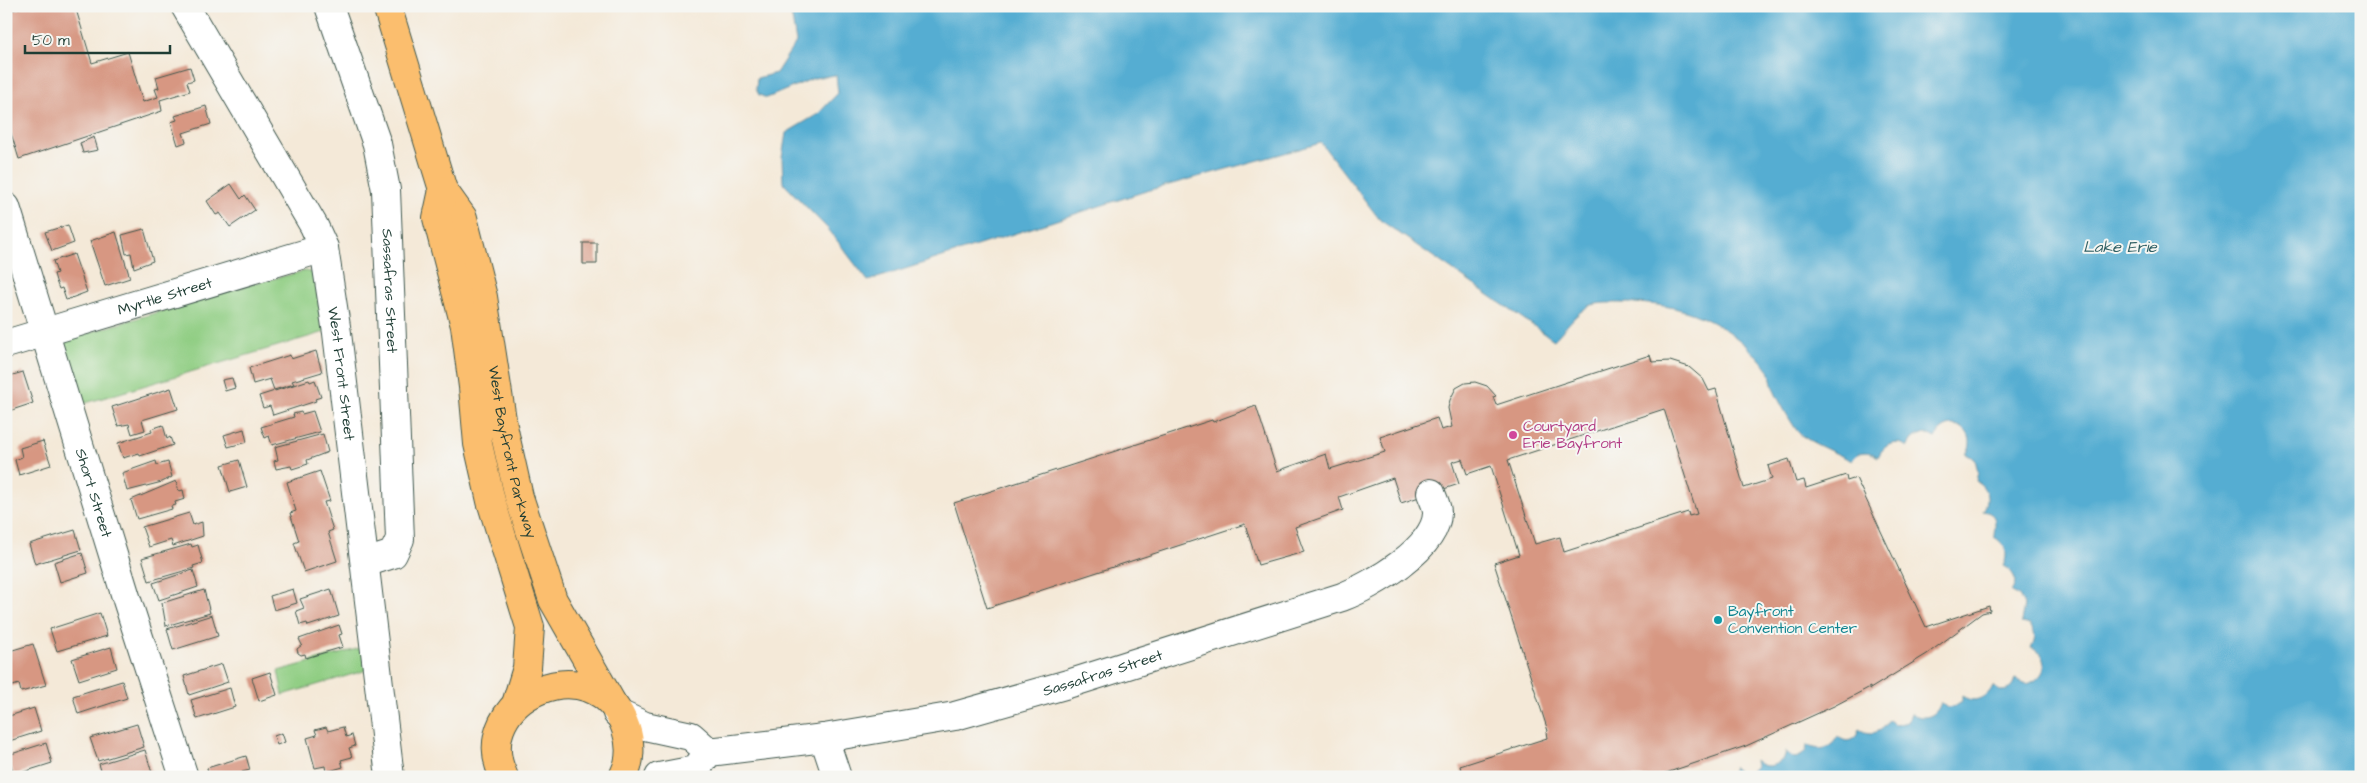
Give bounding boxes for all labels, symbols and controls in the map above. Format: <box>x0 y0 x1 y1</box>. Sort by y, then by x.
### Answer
scale bar <box>25 22 170 54</box>
text: 50 m <box>32 30 70 51</box>
street label: Sassafras Street <box>377 228 403 354</box>
water label: Lake Erie <box>2083 236 2158 258</box>
street label: Myrtle Street <box>115 272 215 320</box>
street label: West Front Street <box>323 305 360 442</box>
street label: West Bayfront Parkway <box>483 364 542 541</box>
place label: Courtyard Erie Bayfront <box>1523 416 1622 455</box>
marker: Courtyard Erie Bayfront <box>1507 429 1519 441</box>
street label: Short Street <box>70 446 118 540</box>
place label: Bayfront Convention Center <box>1728 601 1857 639</box>
marker: Bayfront Convention Center <box>1712 614 1724 626</box>
street label: Sassafras Street <box>1040 644 1165 701</box>

